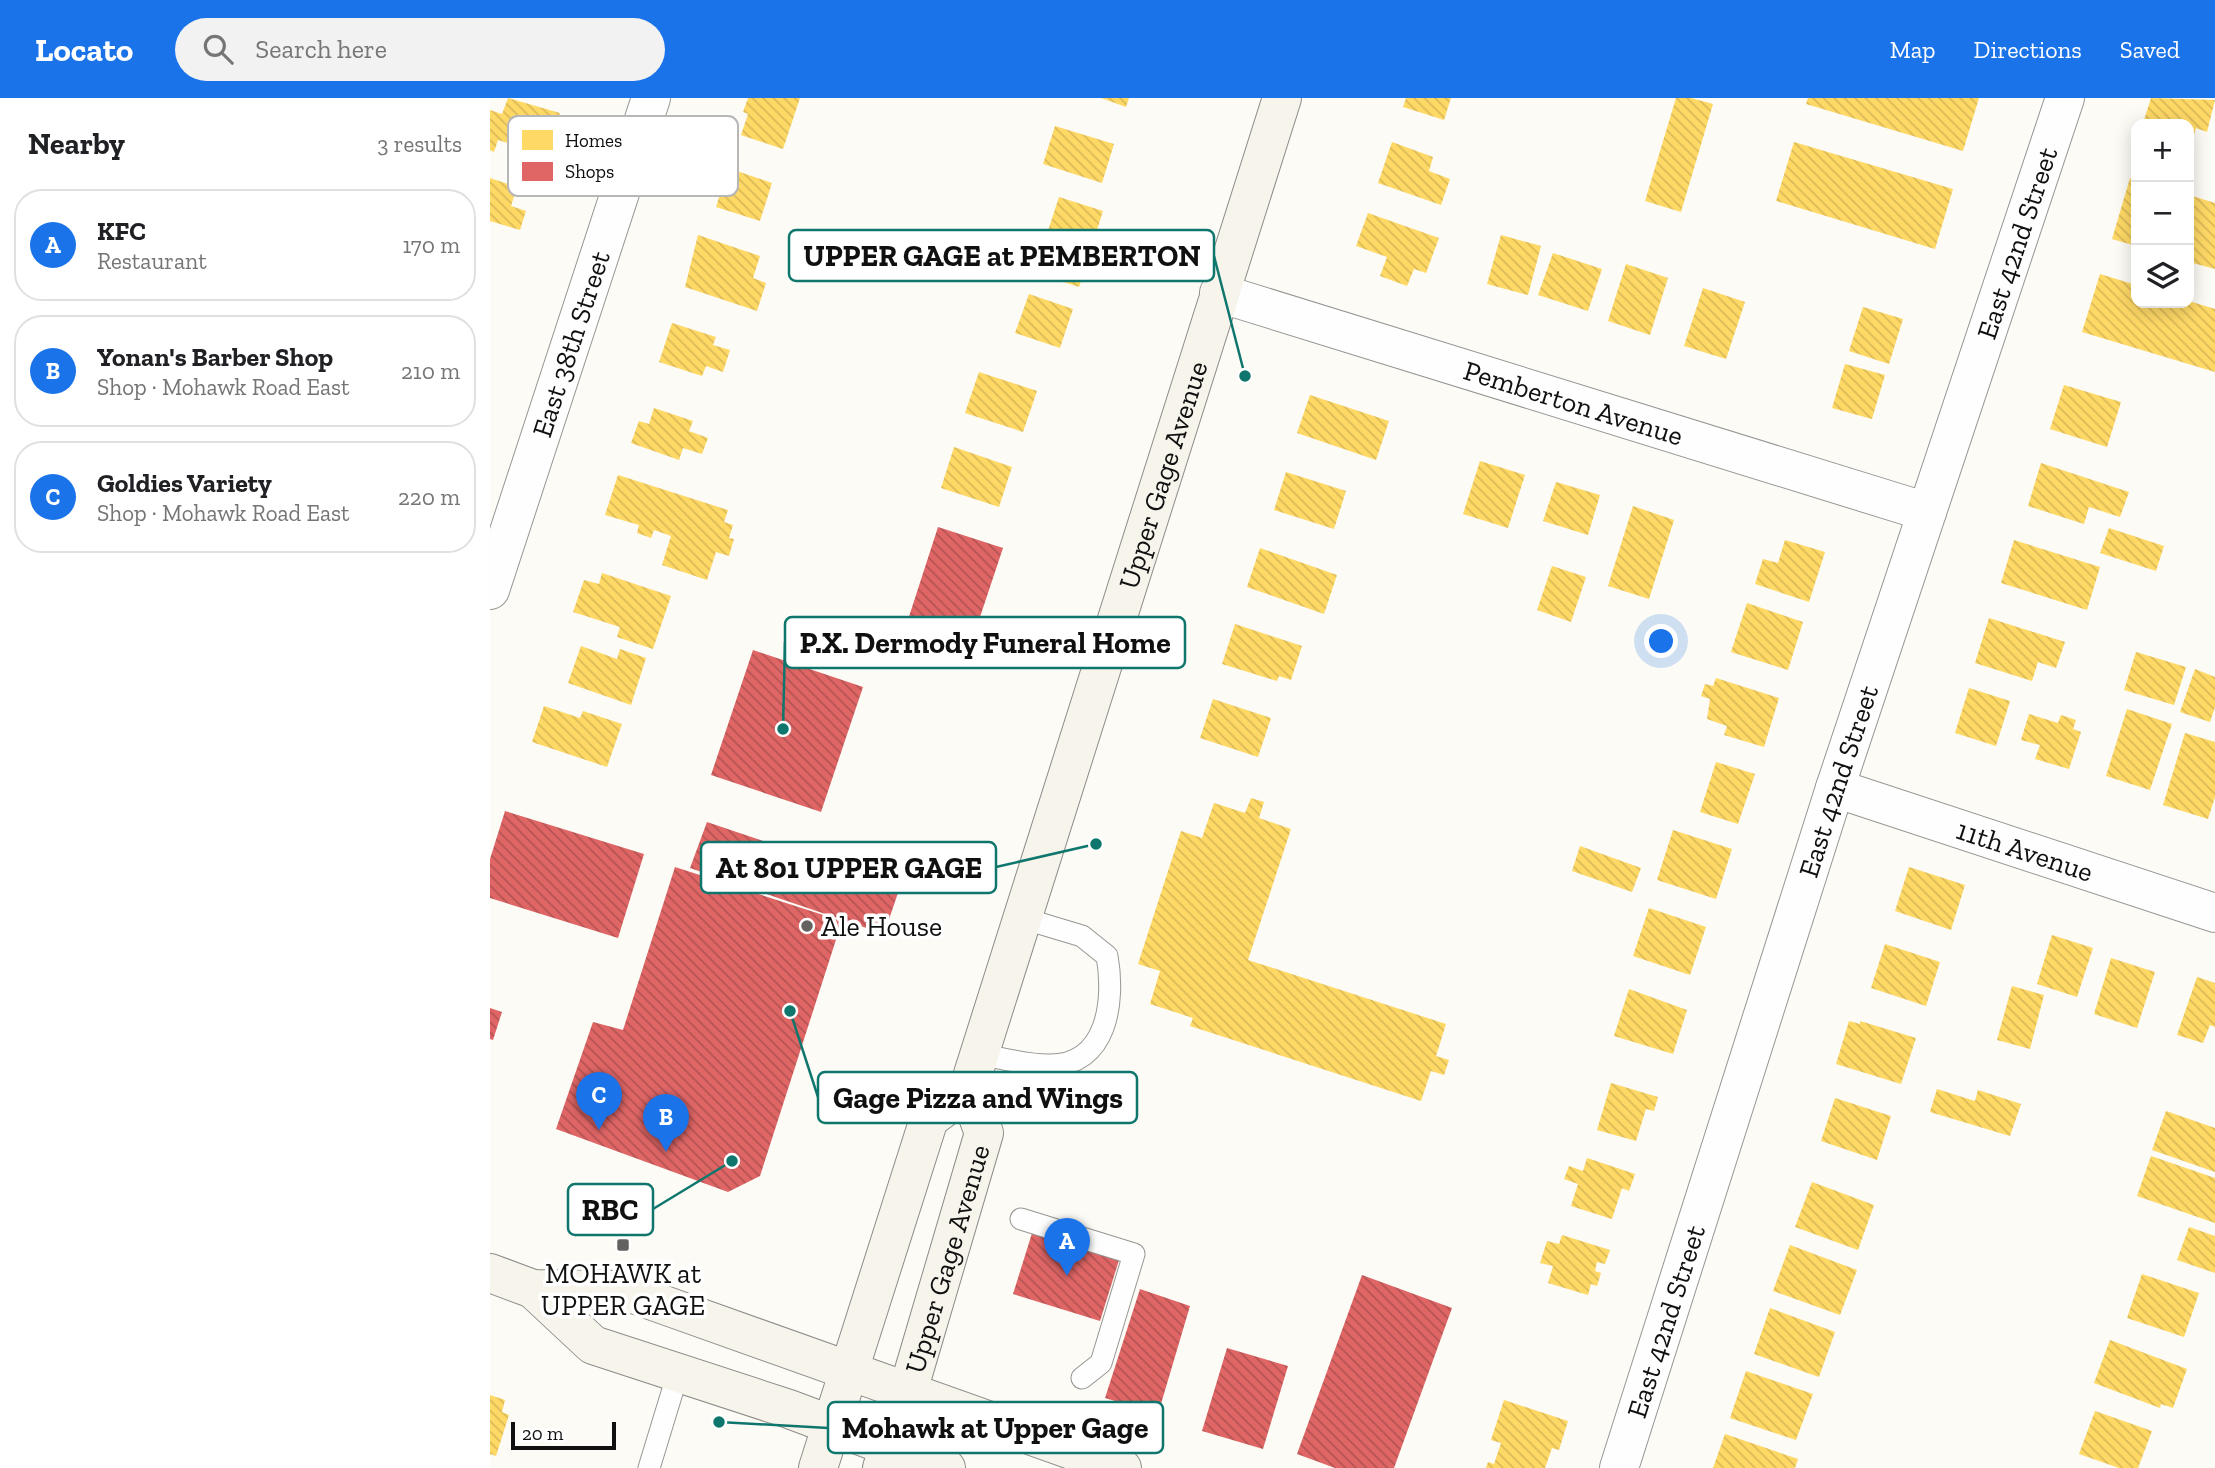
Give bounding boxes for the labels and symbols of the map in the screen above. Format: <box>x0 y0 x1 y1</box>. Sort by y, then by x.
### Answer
legend <box>508 116 738 196</box>
text: Homes <box>565 129 622 152</box>
street label: East 42nd Street <box>1970 142 2065 343</box>
text: Shops <box>565 160 614 183</box>
callout: UPPER GAGE at PEMBERTON <box>789 230 1214 281</box>
text: UPPER GAGE at PEMBERTON <box>803 238 1201 274</box>
street label: East 38th Street <box>525 246 617 441</box>
street label: Pemberton Avenue <box>1460 354 1687 453</box>
street label: Upper Gage Avenue <box>1112 357 1215 593</box>
callout: P.X. Dermody Funeral Home <box>785 617 1185 668</box>
your location <box>1644 624 1678 658</box>
text: P.X. Dermody Funeral Home <box>799 625 1171 661</box>
street label: East 42nd Street <box>1792 680 1885 881</box>
street label: 11th Avenue <box>1952 813 2097 889</box>
callout: At 801 UPPER GAGE <box>701 842 996 893</box>
text: At 801 UPPER GAGE <box>716 850 982 886</box>
place label: Ale House <box>821 910 942 943</box>
marker: Ale House <box>799 918 815 934</box>
pin: C <box>576 1072 622 1130</box>
callout: Gage Pizza and Wings <box>818 1072 1137 1123</box>
text: Gage Pizza and Wings <box>833 1080 1123 1116</box>
pin: B <box>643 1094 689 1152</box>
street label: Upper Gage Avenue <box>898 1141 997 1377</box>
callout: RBC <box>568 1184 653 1235</box>
text: RBC <box>581 1192 639 1228</box>
pin: A <box>1044 1218 1090 1276</box>
street label: East 42nd Street <box>1620 1220 1712 1422</box>
marker: MOHAWK at UPPER GAGE <box>615 1237 631 1253</box>
place label: MOHAWK at UPPER GAGE <box>541 1257 705 1322</box>
callout: Mohawk at Upper Gage <box>828 1402 1163 1453</box>
text: Mohawk at Upper Gage <box>842 1410 1148 1446</box>
scale bar <box>511 1419 616 1451</box>

